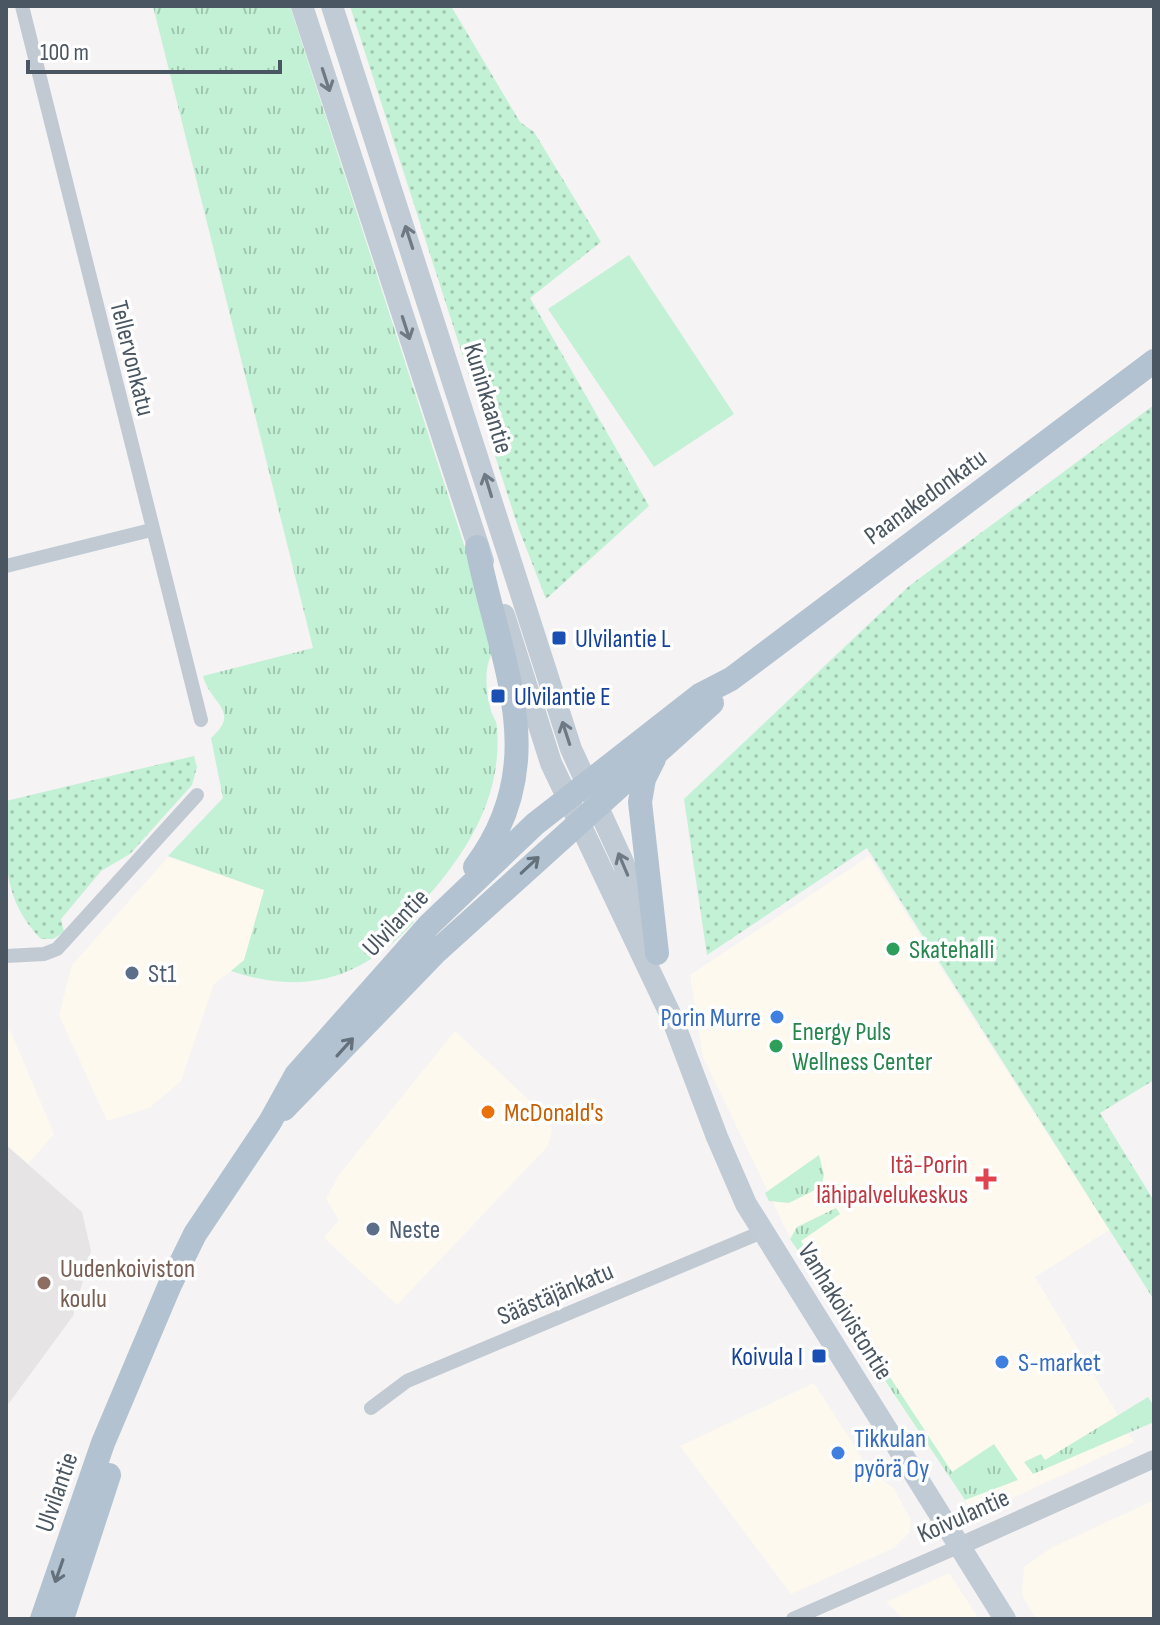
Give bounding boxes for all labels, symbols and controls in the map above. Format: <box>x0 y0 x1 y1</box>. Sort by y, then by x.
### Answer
scale bar <box>28 24 280 74</box>
text: 100 m <box>40 38 89 67</box>
one-way arrow <box>319 67 334 93</box>
one-way arrow <box>400 225 415 250</box>
street label: Tellervonkatu <box>102 298 161 419</box>
one-way arrow <box>399 314 414 340</box>
street label: Kuninkaantie <box>456 339 519 457</box>
street label: Paanakedonkatu <box>859 443 993 552</box>
one-way arrow <box>479 473 494 498</box>
place label: Ulvilantie L <box>575 624 671 655</box>
marker: Ulvilantie L <box>550 629 568 647</box>
place label: Ulvilantie E <box>514 682 611 713</box>
marker: Ulvilantie E <box>489 687 507 705</box>
one-way arrow <box>558 721 572 746</box>
one-way arrow <box>615 852 629 877</box>
one-way arrow <box>520 855 540 874</box>
street label: Ulvilantie <box>356 883 436 963</box>
place label: Skatehalli <box>909 935 994 966</box>
marker: Skatehalli <box>884 940 902 958</box>
place label: St1 <box>148 959 176 990</box>
marker: St1 <box>123 964 141 982</box>
place label: Porin Murre <box>660 1003 761 1034</box>
marker: Porin Murre <box>768 1008 786 1026</box>
place label: Energy Puls Wellness Center <box>792 1017 933 1078</box>
one-way arrow <box>335 1037 354 1058</box>
marker: Energy Puls Wellness Center <box>767 1037 785 1055</box>
place label: McDonald's <box>504 1098 604 1129</box>
marker: McDonald's <box>479 1103 497 1121</box>
place label: Itä-Porin lähipalvelukeskus <box>816 1150 968 1211</box>
marker: Itä-Porin lähipalvelukeskus <box>975 1168 997 1190</box>
place label: Neste <box>389 1215 440 1246</box>
marker: Neste <box>364 1220 382 1238</box>
street label: Vanhakoivistontie <box>790 1238 899 1386</box>
place label: Uudenkoiviston koulu <box>60 1254 195 1315</box>
street label: Säästäjänkatu <box>493 1256 618 1333</box>
marker: Uudenkoiviston koulu <box>35 1274 53 1292</box>
place label: Koivula I <box>731 1342 803 1373</box>
marker: Koivula I <box>810 1347 828 1365</box>
place label: S-market <box>1018 1348 1101 1379</box>
marker: S-market <box>993 1353 1011 1371</box>
place label: Tikkulan pyörä Oy <box>854 1424 929 1485</box>
marker: Tikkulan pyörä Oy <box>829 1444 847 1462</box>
street label: Ulvilantie <box>29 1449 85 1536</box>
street label: Koivulantie <box>913 1482 1014 1550</box>
one-way arrow <box>50 1558 65 1583</box>

